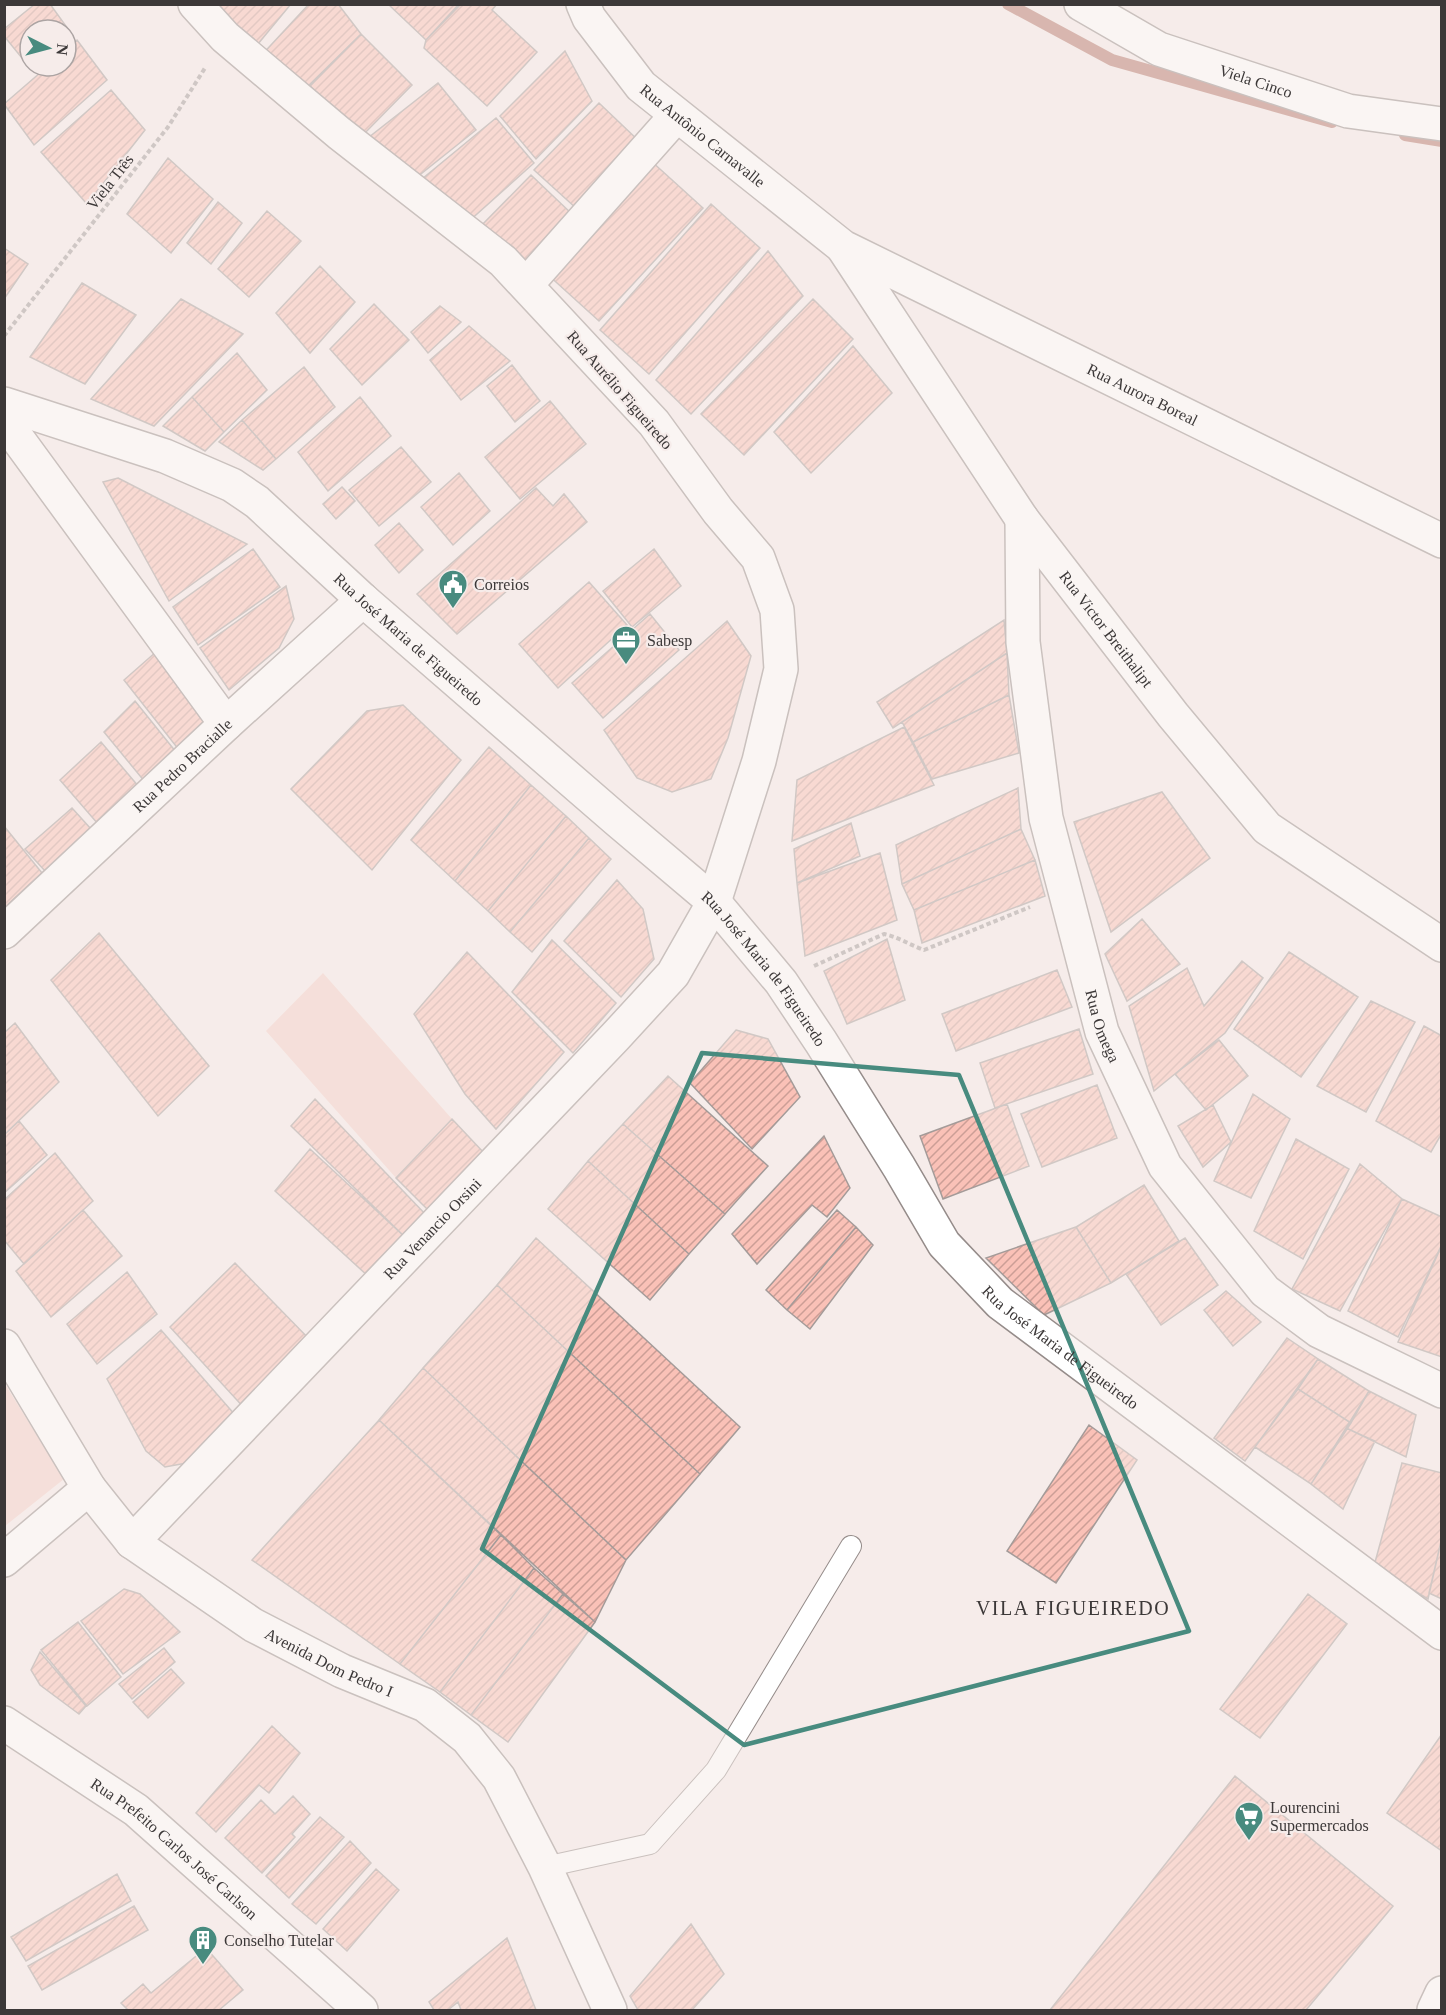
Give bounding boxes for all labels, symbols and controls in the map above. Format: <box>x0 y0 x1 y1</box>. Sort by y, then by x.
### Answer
north arrow <box>18 18 78 78</box>
text: N <box>53 43 71 57</box>
street label: Viela Cinco <box>1217 61 1295 101</box>
street label: Rua Antônio Carnavalle <box>637 80 769 190</box>
street label: Viela Três <box>83 151 137 213</box>
street label: Rua Aurélio Figueiredo <box>563 327 676 453</box>
street label: Rua Aurora Boreal <box>1085 360 1201 429</box>
street label: Rua Victor Breithalipt <box>1057 567 1157 691</box>
public building icon: Correios <box>437 568 469 610</box>
street label: Rua José Maria de Figueiredo <box>331 569 487 709</box>
place label: Correios <box>474 576 529 593</box>
office icon: Sabesp <box>610 624 642 666</box>
place label: Sabesp <box>647 632 692 650</box>
street label: Rua Pedro Bracialle <box>129 715 235 815</box>
street label: Rua José Maria de Figueiredo <box>699 887 830 1049</box>
street label: Rua Omega <box>1083 988 1123 1065</box>
street label: Rua Venancio Orsini <box>380 1174 484 1282</box>
street label: Rua José Maria de Figueiredo <box>979 1282 1142 1412</box>
district label: VILA FIGUEIREDO <box>976 1597 1170 1619</box>
street label: Avenida Dom Pedro I <box>262 1624 396 1699</box>
street label: Rua Prefeito Carlos José Carlson <box>88 1774 261 1922</box>
place label: Lourencini Supermercados <box>1270 1799 1369 1835</box>
supermarket icon: Lourencini Supermercados <box>1233 1800 1265 1842</box>
building icon: Conselho Tutelar <box>187 1924 219 1966</box>
place label: Conselho Tutelar <box>224 1932 334 1949</box>

